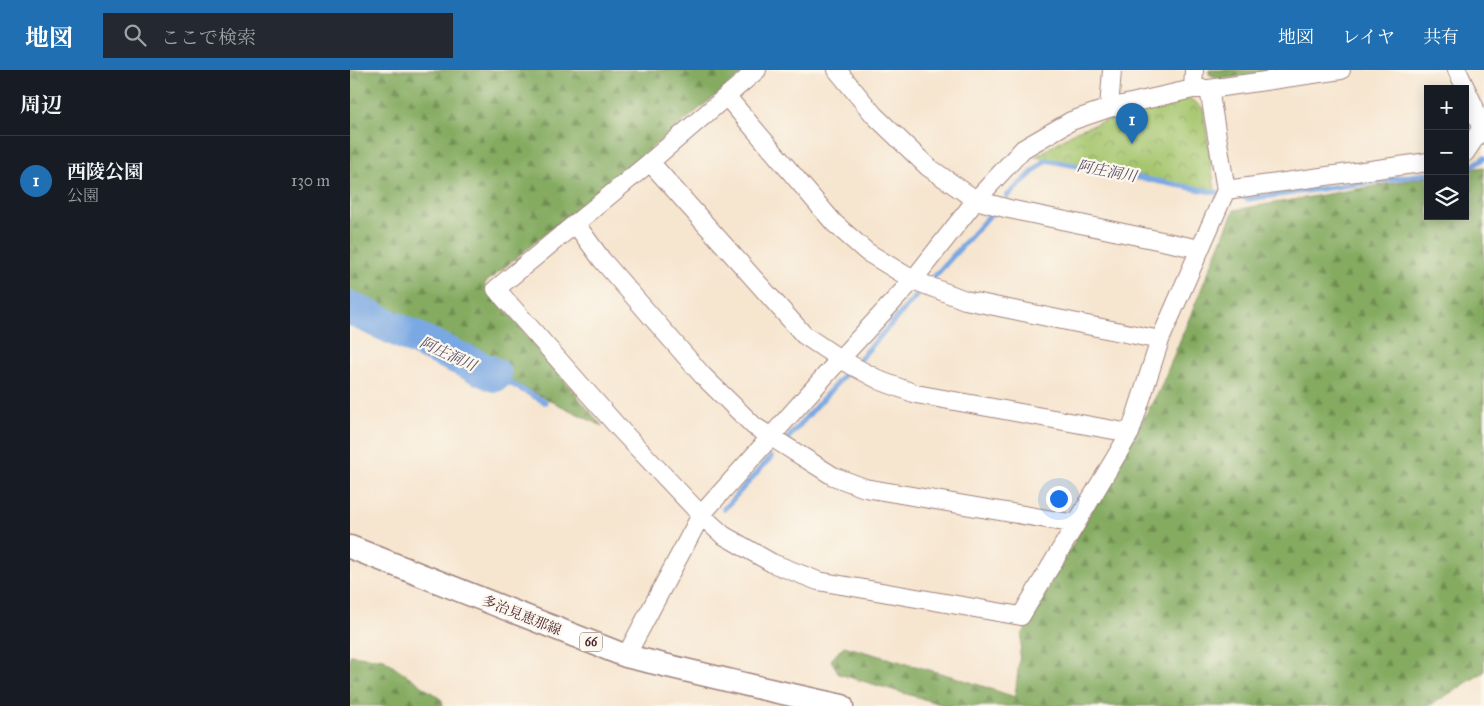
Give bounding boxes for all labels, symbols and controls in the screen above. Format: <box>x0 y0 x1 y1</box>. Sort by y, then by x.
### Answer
search box <box>103 13 453 58</box>
icon: search <box>121 21 149 49</box>
text: 地図 <box>25 23 73 53</box>
text: ここで検索 <box>161 26 256 49</box>
text: 地図 <box>1278 26 1314 48</box>
text: レイヤ <box>1342 26 1395 48</box>
text: 共有 <box>1423 26 1459 48</box>
map controls <box>1424 85 1469 220</box>
button: + <box>1424 85 1469 130</box>
text: 周辺 <box>20 92 62 118</box>
pin: 1 <box>1116 103 1148 144</box>
button: − <box>1424 130 1469 175</box>
water label: 阿庄洞川 <box>1076 156 1140 186</box>
text: 西陵公園 <box>67 160 143 183</box>
text: 1 <box>33 171 39 190</box>
text: 130 m <box>291 171 330 190</box>
button: layers <box>1424 175 1469 220</box>
text: 公園 <box>67 186 99 205</box>
water label: 阿庄洞川 <box>417 333 481 376</box>
your location <box>1046 486 1072 512</box>
street label: 多治見恵那線 <box>480 592 564 639</box>
road number: 66 <box>580 632 602 652</box>

